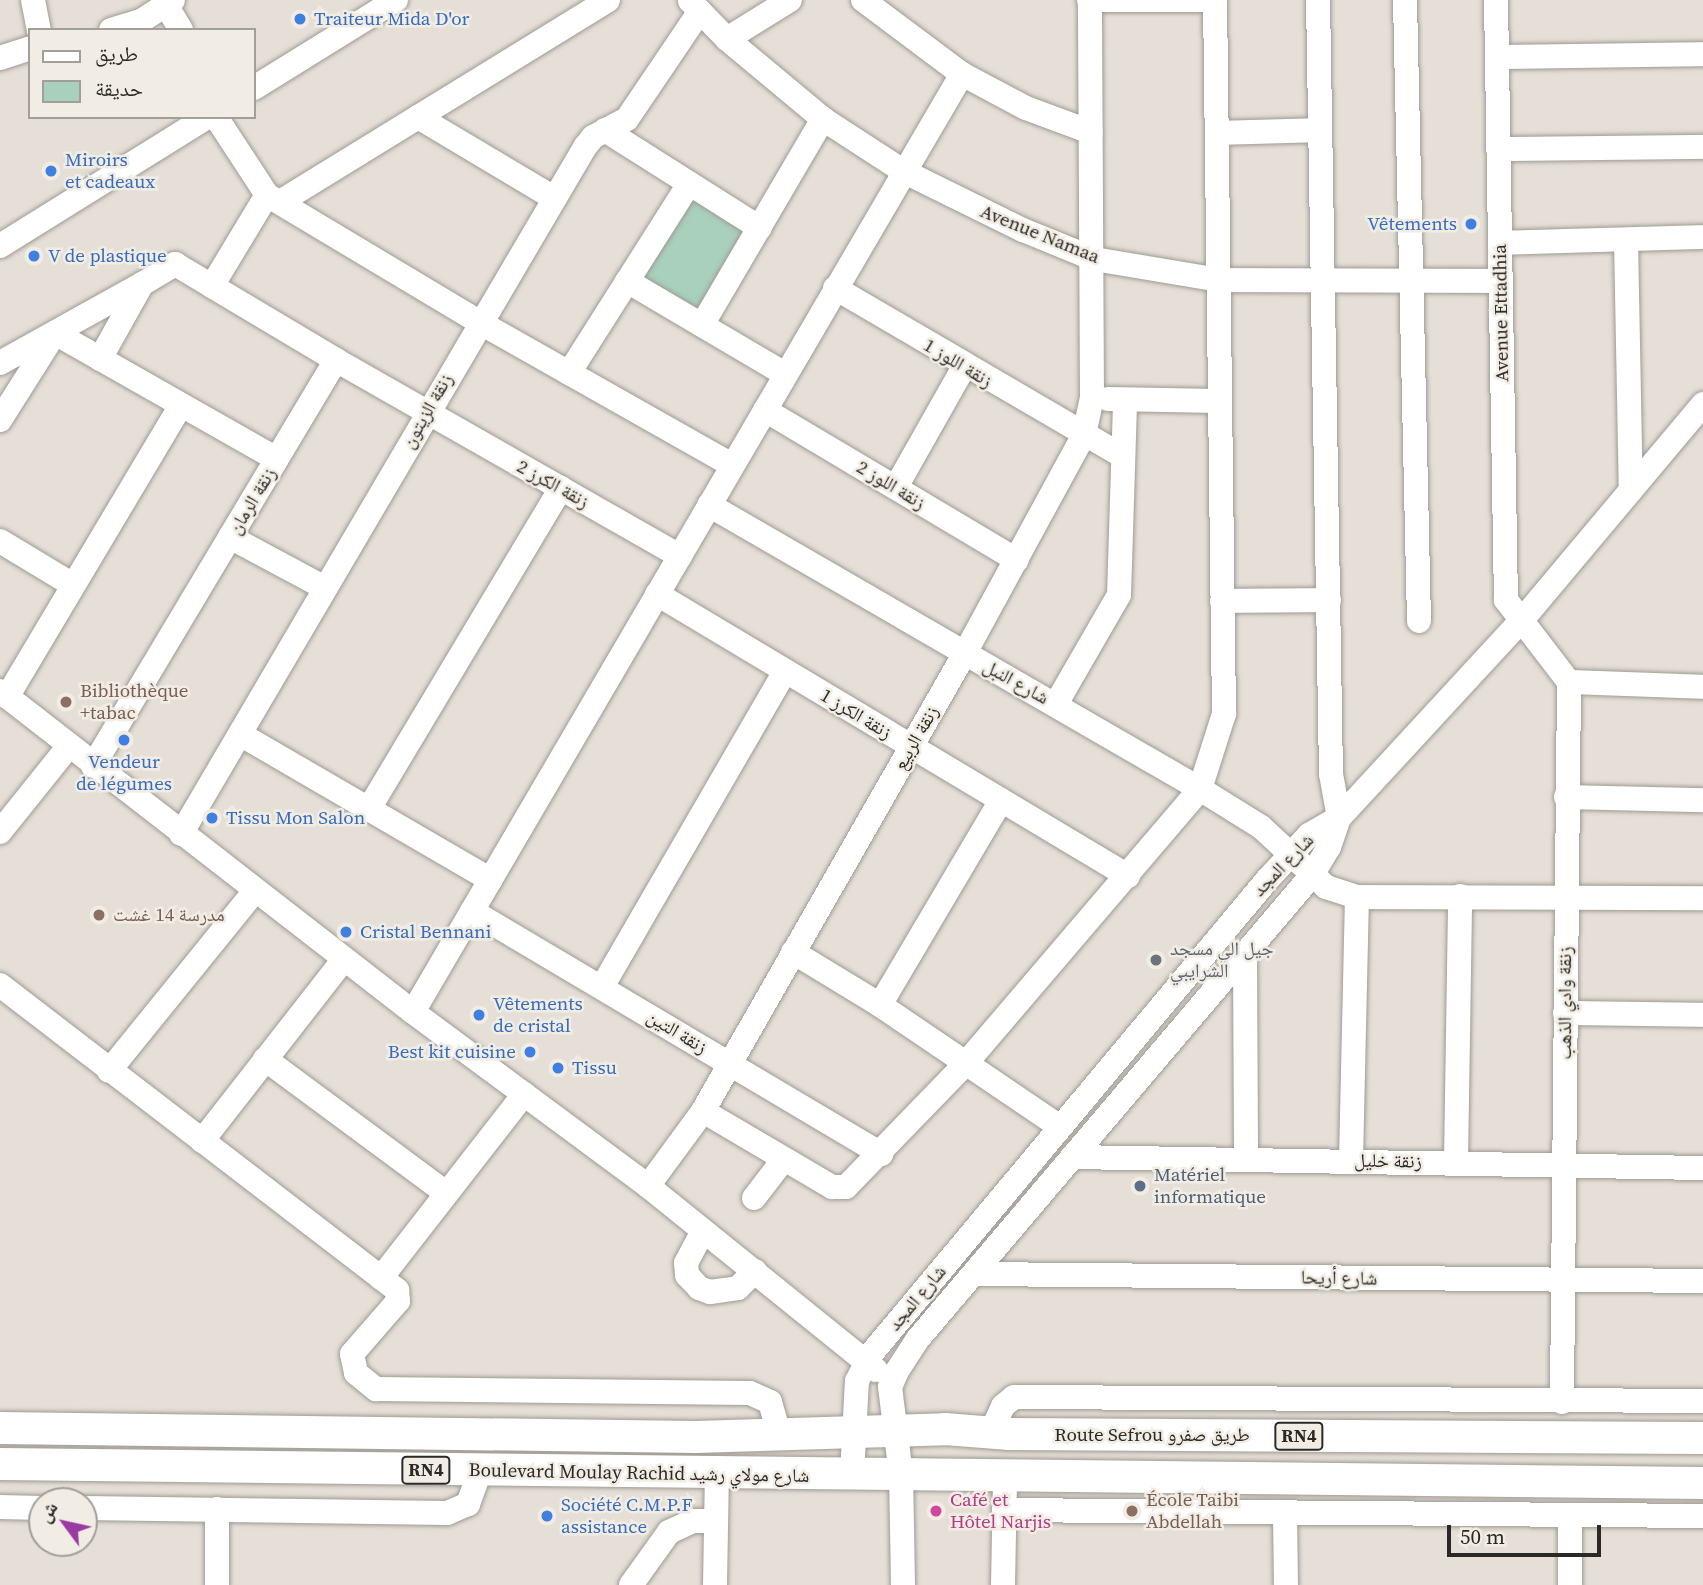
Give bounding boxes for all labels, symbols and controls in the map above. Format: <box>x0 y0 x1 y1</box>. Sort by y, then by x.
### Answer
place label: Traiteur Mida D'or <box>314 8 470 30</box>
marker: Traiteur Mida D'or <box>292 11 308 27</box>
legend <box>28 28 256 119</box>
text: طريق <box>95 39 138 68</box>
text: حديقة <box>95 74 143 103</box>
place label: Miroirs et cadeaux <box>65 149 155 193</box>
marker: Miroirs et cadeaux <box>43 163 59 179</box>
street label: Avenue Namaa <box>977 200 1103 268</box>
place label: Vêtements <box>1367 213 1457 235</box>
marker: Vêtements <box>1463 216 1479 232</box>
street label: Avenue Ettadhia <box>1488 244 1514 382</box>
place label: V de plastique <box>48 245 167 267</box>
marker: V de plastique <box>26 248 42 264</box>
street label: زنقة اللوز 1 <box>919 334 997 392</box>
street label: زنقة الزيتون <box>396 370 458 452</box>
street label: زنقة الكرز 2 <box>513 455 593 513</box>
street label: زنقة اللوز 2 <box>852 456 930 514</box>
street label: زنقة الرمان <box>223 464 281 538</box>
street label: شارع النبل <box>979 655 1053 709</box>
place label: Bibliothèque +tabac <box>80 680 188 724</box>
street label: زنقة الكرز 1 <box>816 684 896 744</box>
marker: Bibliothèque +tabac <box>58 694 74 710</box>
street label: زنقة الربيع <box>889 702 943 774</box>
marker: Vendeur de légumes <box>116 732 132 748</box>
place label: Vendeur de légumes <box>76 751 172 795</box>
place label: Tissu Mon Salon <box>226 807 365 829</box>
marker: Tissu Mon Salon <box>204 810 220 826</box>
street label: شارع المجد <box>1247 829 1319 901</box>
place label: مدرسة 14 غشت <box>113 904 225 926</box>
marker: مدرسة 14 غشت <box>91 907 107 923</box>
place label: Cristal Bennani <box>360 921 491 943</box>
marker: Cristal Bennani <box>338 924 354 940</box>
place label: جيل الي مسجد الشرايبي <box>1170 938 1274 982</box>
street label: زنقة وادي الذهب <box>1554 946 1576 1060</box>
marker: جيل الي مسجد الشرايبي <box>1148 952 1164 968</box>
place label: Vêtements de cristal <box>493 993 583 1037</box>
street label: زنقة التين <box>643 1005 711 1059</box>
marker: Vêtements de cristal <box>471 1007 487 1023</box>
place label: Best kit cuisine <box>388 1041 516 1063</box>
marker: Best kit cuisine <box>522 1044 538 1060</box>
place label: Tissu <box>572 1057 617 1079</box>
marker: Tissu <box>550 1060 566 1076</box>
street label: زنقة خليل <box>1354 1149 1422 1173</box>
place label: Matériel informatique <box>1154 1164 1266 1208</box>
marker: Matériel informatique <box>1132 1178 1148 1194</box>
street label: شارع المجد <box>883 1261 951 1335</box>
street label: شارع أريحا <box>1301 1266 1377 1290</box>
road number: RN4 <box>1273 1422 1325 1450</box>
street label: Route Sefrou طريق صفرو <box>1054 1424 1250 1446</box>
road number: RN4 <box>400 1456 452 1484</box>
street label: Boulevard Moulay Rachid شارع مولاي رشيد <box>468 1459 810 1487</box>
north arrow <box>28 1487 98 1557</box>
place label: Café et Hôtel Narjis <box>950 1489 1051 1533</box>
place label: École Taibi Abdellah <box>1146 1489 1239 1533</box>
place label: Société C.M.P.F assistance <box>561 1494 693 1538</box>
text: ش <box>31 1496 63 1527</box>
marker: Café et Hôtel Narjis <box>928 1503 944 1519</box>
marker: École Taibi Abdellah <box>1124 1503 1140 1519</box>
marker: Société C.M.P.F assistance <box>539 1508 555 1524</box>
scale bar <box>1451 1512 1605 1556</box>
text: 50 m <box>1460 1522 1505 1551</box>

